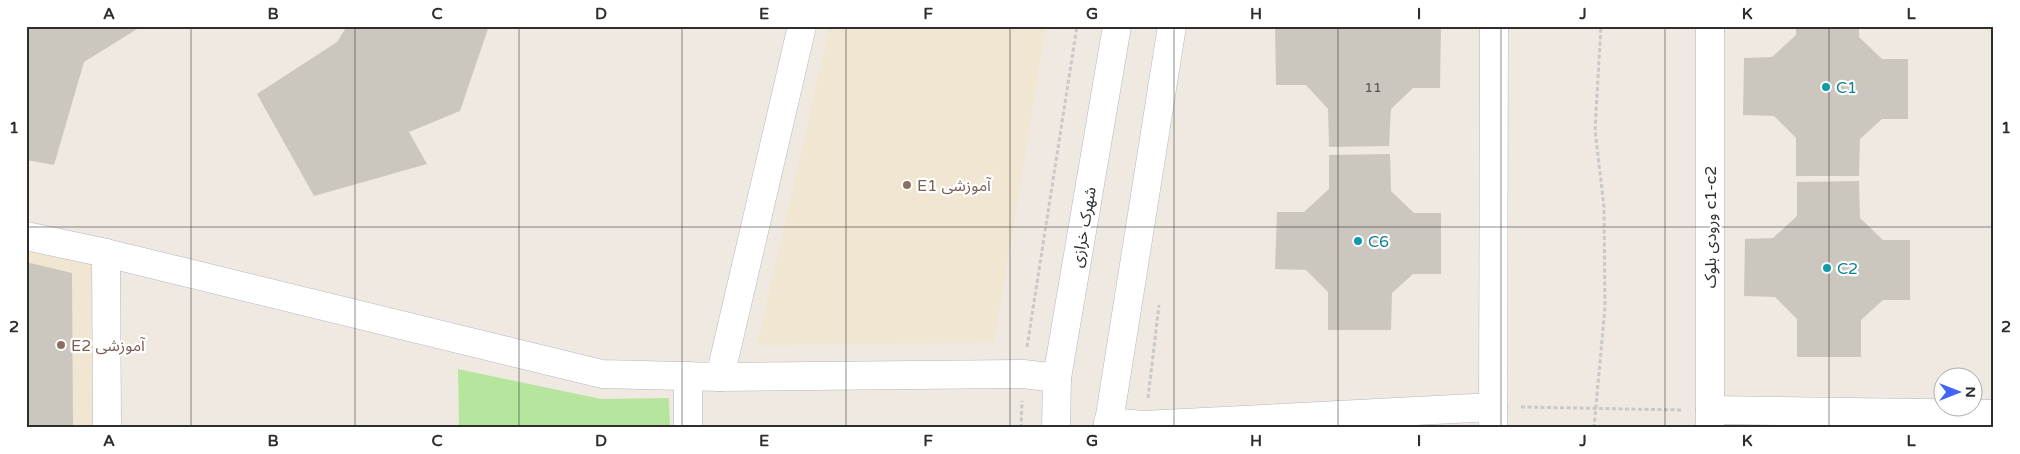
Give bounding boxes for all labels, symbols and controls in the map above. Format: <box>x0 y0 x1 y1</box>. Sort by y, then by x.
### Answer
text: A <box>103 4 115 24</box>
text: B <box>267 4 279 24</box>
text: C <box>431 4 443 24</box>
text: D <box>595 4 607 24</box>
text: E <box>759 4 769 24</box>
text: F <box>923 4 933 24</box>
text: G <box>1086 4 1098 24</box>
text: H <box>1250 4 1262 24</box>
text: I <box>1417 4 1421 24</box>
text: J <box>1578 4 1587 24</box>
text: K <box>1742 4 1753 24</box>
text: L <box>1906 4 1916 24</box>
place label: C1 <box>1836 78 1857 98</box>
house number: 11 <box>1364 79 1382 96</box>
marker: C1 <box>1820 81 1832 93</box>
text: 1 <box>9 118 19 138</box>
text: 1 <box>2001 118 2011 138</box>
street label: ورودی بلوک c1-c2 <box>1701 166 1721 288</box>
place label: E1 آموزشی <box>917 176 992 196</box>
marker: E1 آموزشی <box>901 179 913 191</box>
street label: شهرک خرازی <box>1067 185 1101 269</box>
place label: C6 <box>1368 232 1389 252</box>
marker: C6 <box>1352 235 1364 247</box>
place label: C2 <box>1837 259 1858 279</box>
marker: C2 <box>1821 262 1833 274</box>
text: 2 <box>9 317 19 337</box>
text: 2 <box>2001 317 2011 337</box>
place label: E2 آموزشی <box>71 336 146 356</box>
marker: E2 آموزشی <box>55 339 67 351</box>
north arrow <box>1932 366 1982 416</box>
text: N <box>1962 386 1979 398</box>
text: A <box>103 431 115 451</box>
text: B <box>267 431 279 451</box>
text: C <box>431 431 443 451</box>
text: D <box>595 431 607 451</box>
text: E <box>759 431 769 451</box>
text: F <box>923 431 933 451</box>
text: G <box>1086 431 1098 451</box>
text: H <box>1250 431 1262 451</box>
text: I <box>1417 431 1421 451</box>
text: J <box>1578 431 1587 451</box>
text: K <box>1742 431 1753 451</box>
text: L <box>1906 431 1916 451</box>

